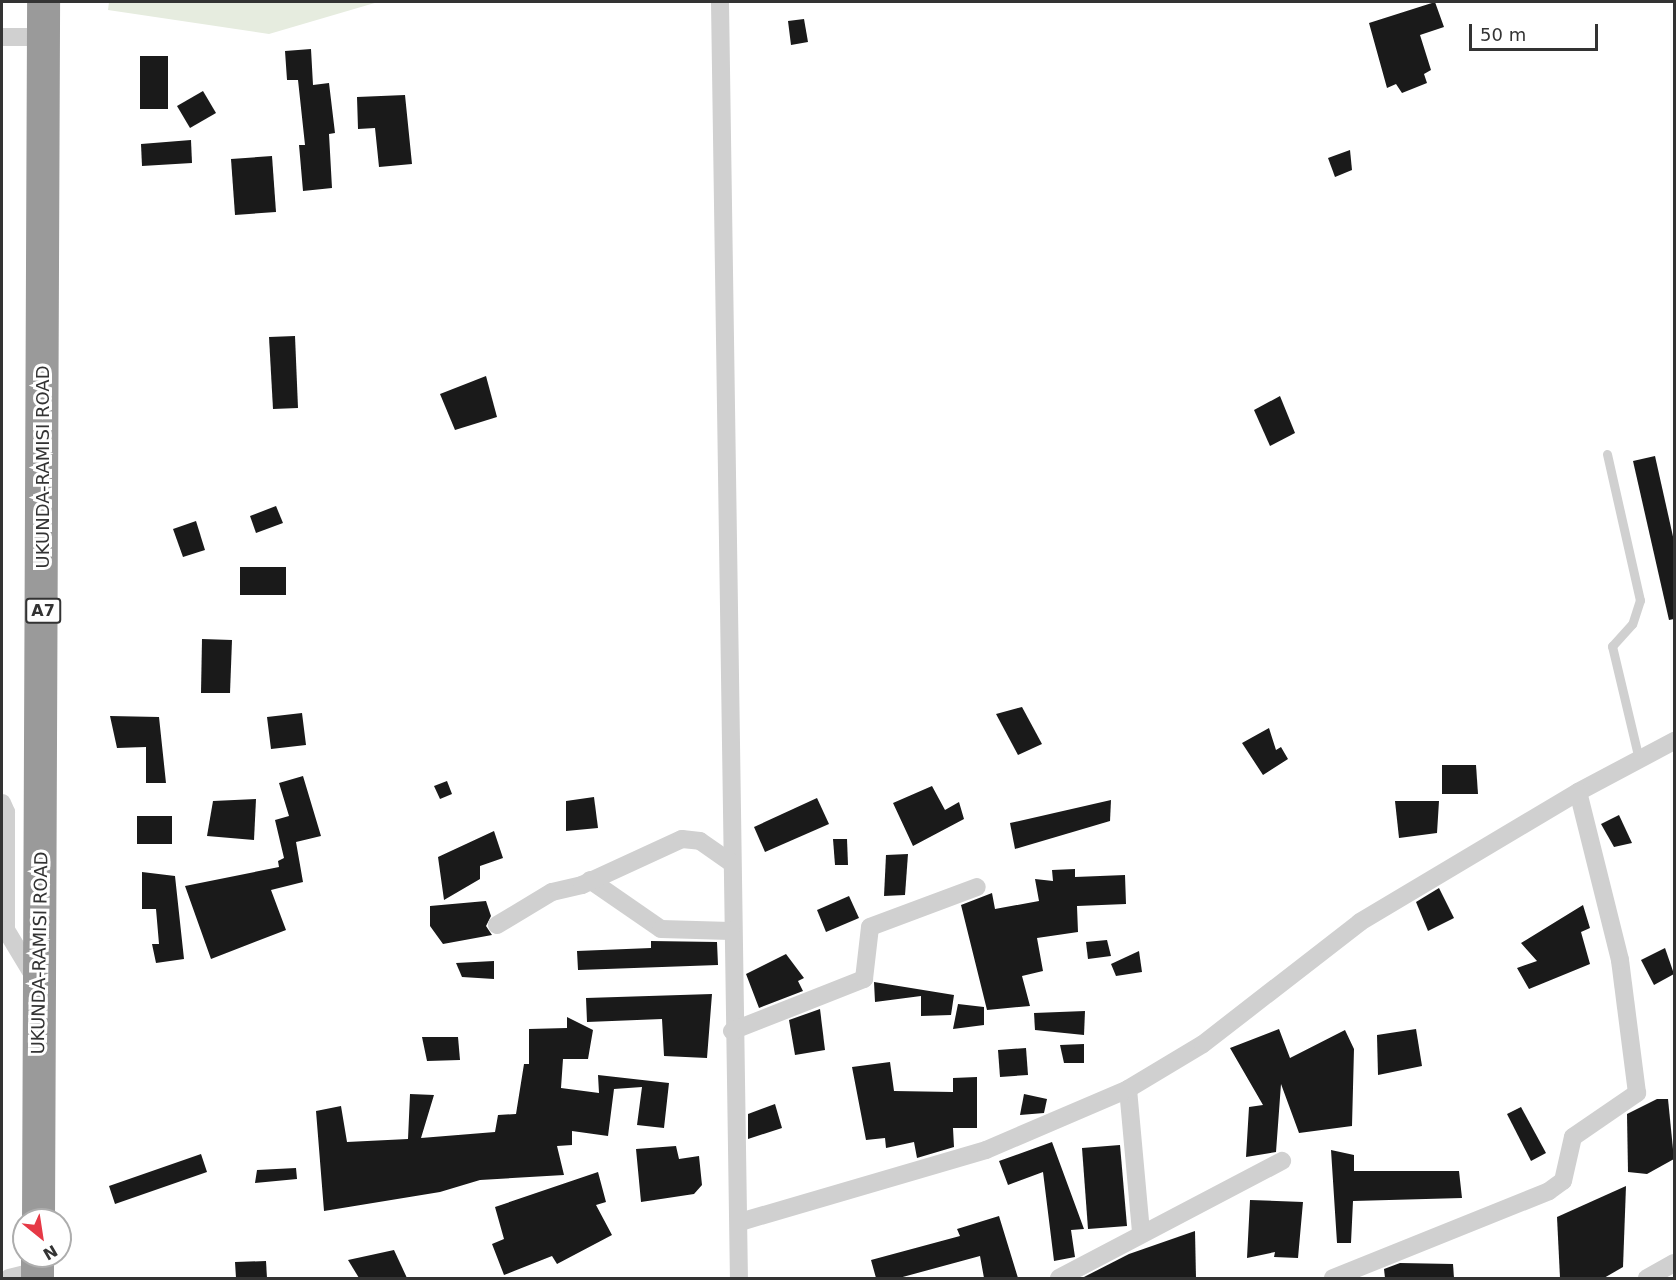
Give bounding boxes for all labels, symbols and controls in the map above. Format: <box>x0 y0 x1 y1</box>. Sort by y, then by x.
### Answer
scale bar <box>1472 12 1601 50</box>
text: 50 m <box>1480 24 1526 45</box>
street label: UKUNDA-RAMISI ROAD <box>32 365 54 569</box>
road number: A7 <box>25 598 61 624</box>
street label: UKUNDA-RAMISI ROAD <box>27 851 53 1055</box>
north arrow <box>12 1208 72 1268</box>
text: N <box>40 1241 61 1264</box>

